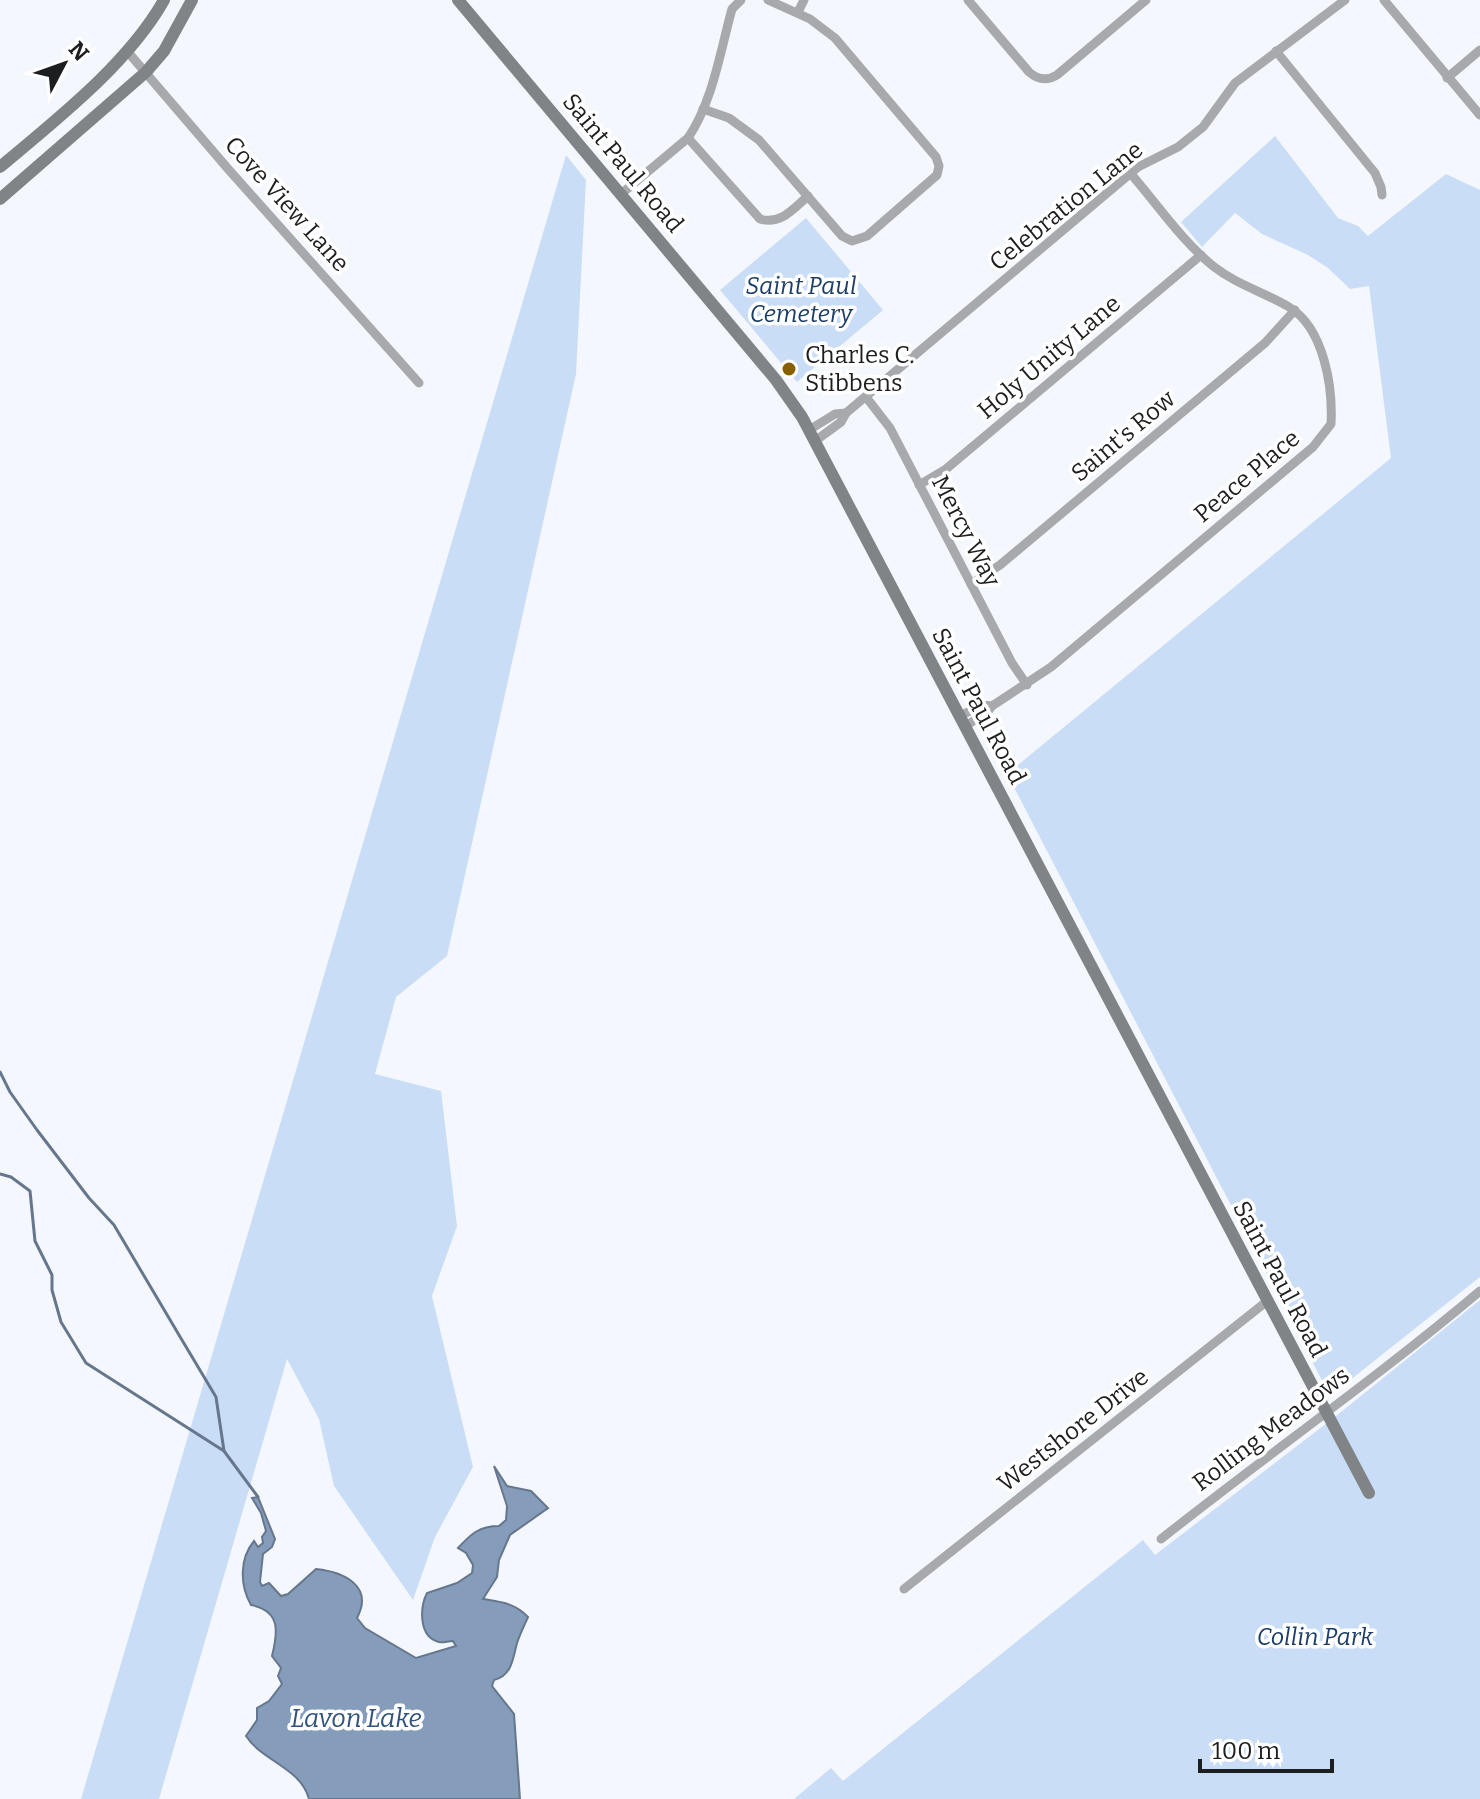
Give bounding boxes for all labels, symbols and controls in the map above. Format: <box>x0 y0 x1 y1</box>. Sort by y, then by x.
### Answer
north arrow <box>24 24 104 104</box>
text: N <box>63 36 94 66</box>
street label: Saint Paul Road <box>557 88 689 238</box>
street label: Cove View Lane <box>219 131 355 277</box>
street label: Celebration Lane <box>984 136 1148 276</box>
park label: Saint Paul Cemetery <box>746 272 856 328</box>
street label: Holy Unity Lane <box>972 289 1126 425</box>
place label: Charles C. Stibbens <box>805 341 914 397</box>
marker: Charles C. Stibbens <box>780 360 798 378</box>
street label: Saint's Row <box>1066 384 1181 487</box>
street label: Peace Place <box>1189 424 1305 528</box>
street label: Mercy Way <box>926 471 1006 592</box>
street label: Saint Paul Road <box>926 623 1032 789</box>
street label: Saint Paul Road <box>1227 1196 1333 1362</box>
street label: Rolling Meadows <box>1187 1361 1355 1497</box>
street label: Westshore Drive <box>992 1363 1154 1497</box>
park label: Collin Park <box>1257 1623 1374 1651</box>
water label: Lavon Lake <box>290 1703 422 1734</box>
scale bar <box>1200 1723 1332 1773</box>
text: 100 m <box>1212 1737 1280 1765</box>

